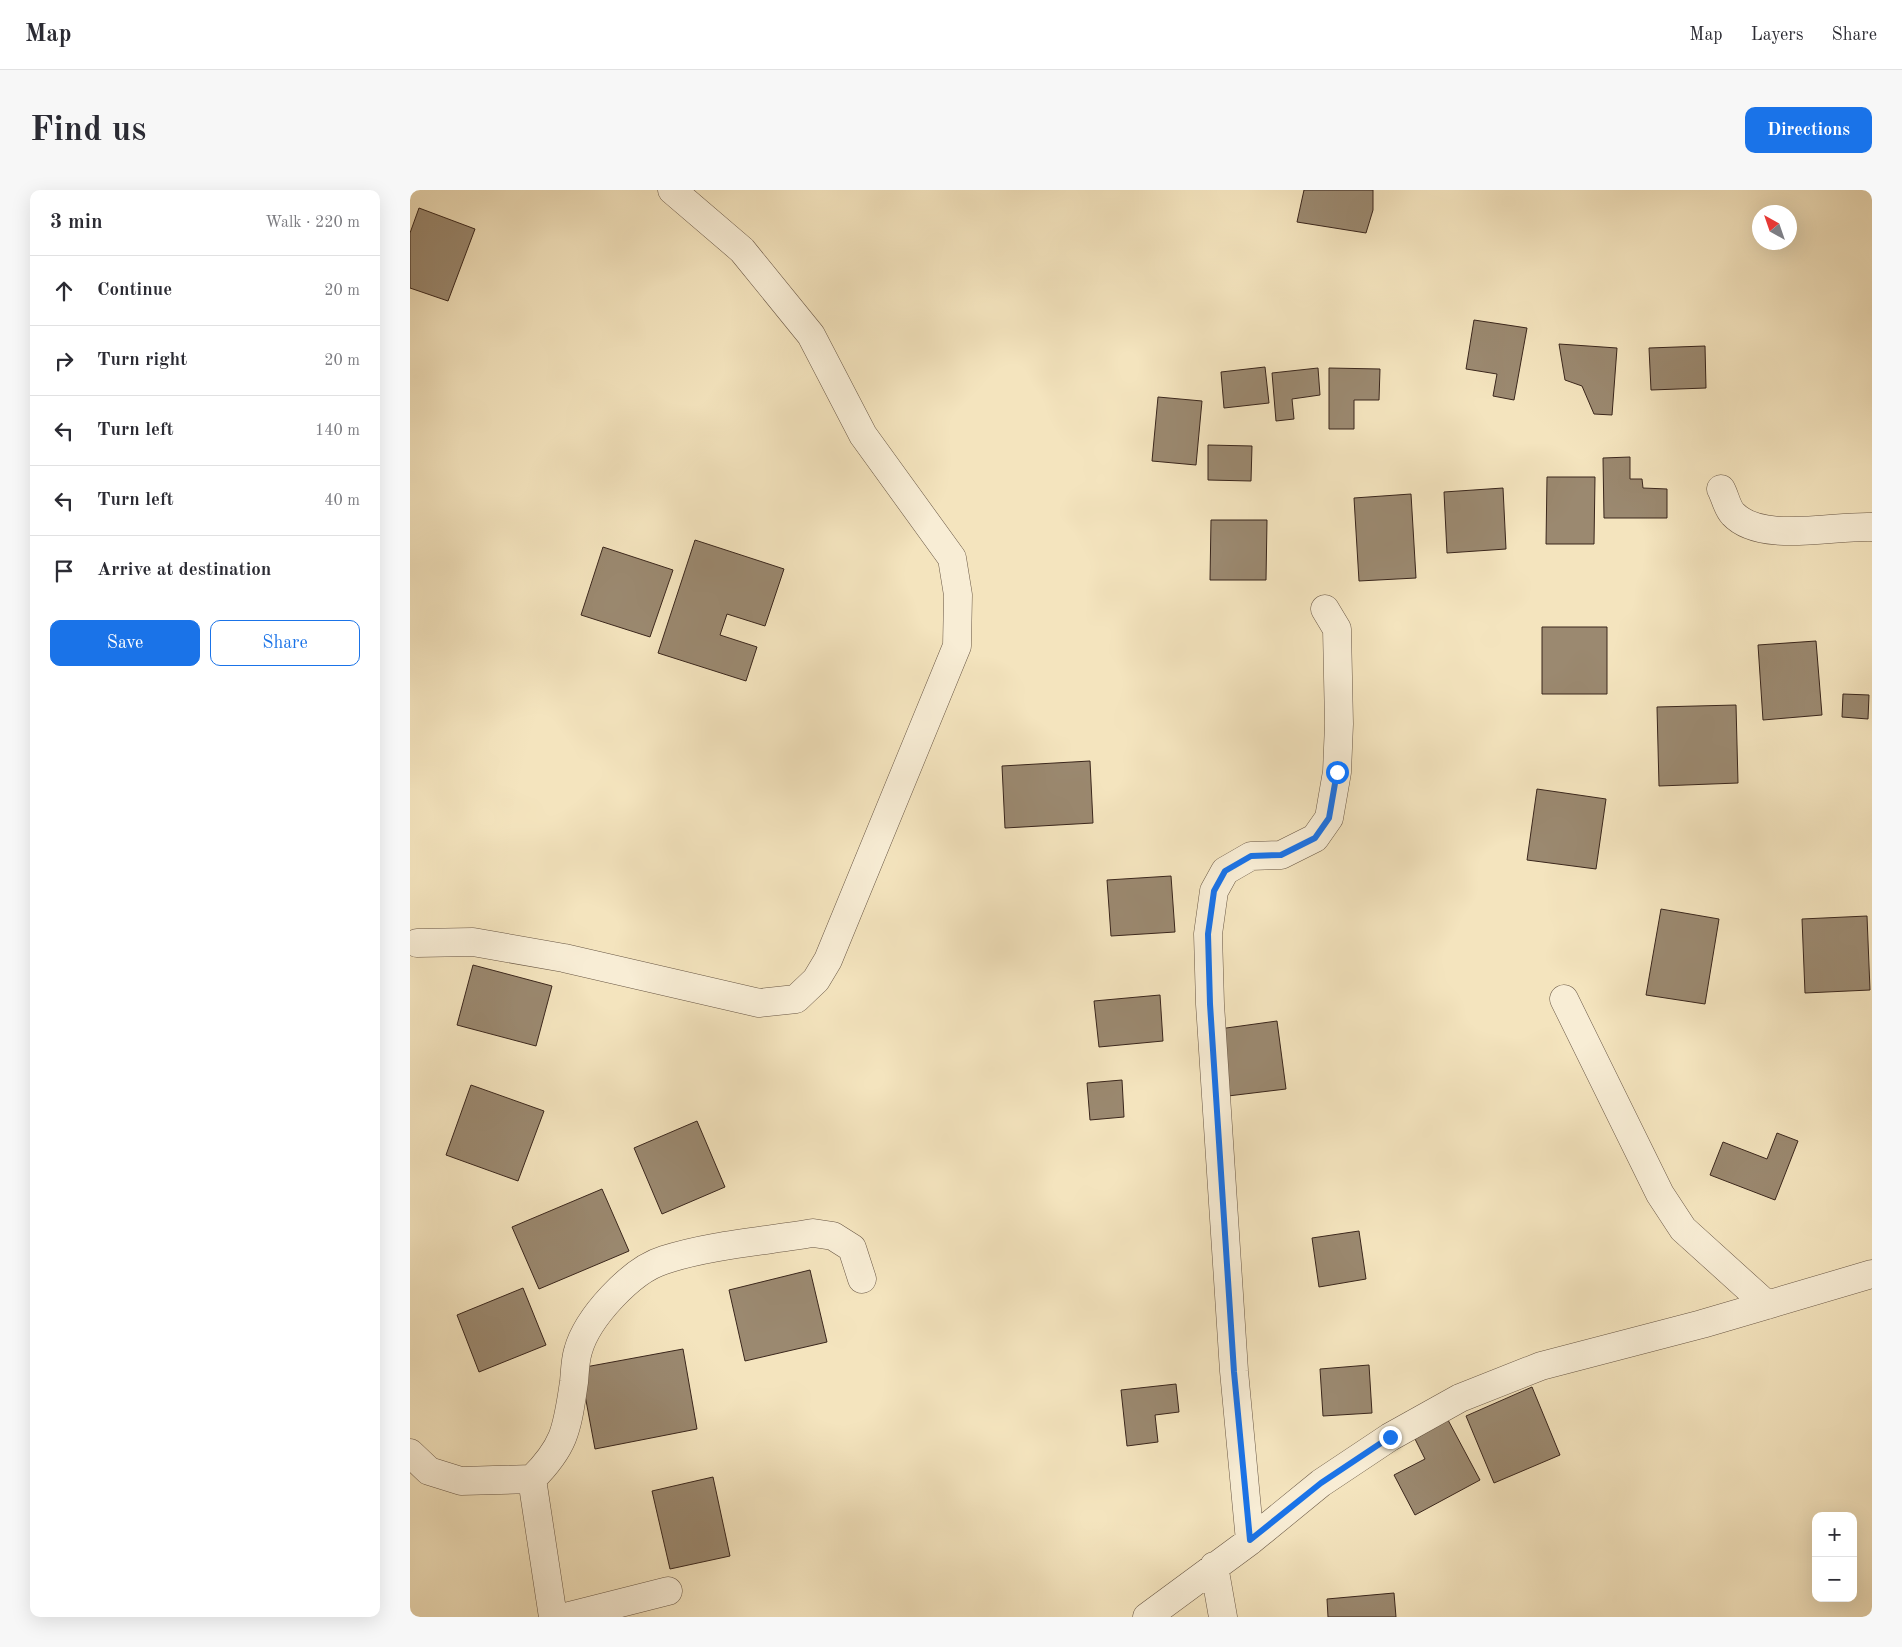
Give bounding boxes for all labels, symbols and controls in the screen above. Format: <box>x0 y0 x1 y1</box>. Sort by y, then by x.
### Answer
text: Map <box>25 23 72 47</box>
text: Map <box>1689 26 1723 44</box>
text: Layers <box>1751 26 1803 44</box>
text: Share <box>1831 26 1877 44</box>
button: Directions <box>1745 107 1872 153</box>
text: Find us <box>30 113 146 148</box>
north arrow <box>1752 205 1797 250</box>
text: 3 min <box>50 212 103 233</box>
text: Walk · 220 m <box>265 215 360 231</box>
icon: ahead <box>50 277 78 305</box>
text: Continue <box>97 281 172 300</box>
text: 20 m <box>324 283 360 299</box>
icon: right <box>50 347 78 375</box>
text: Turn right <box>97 351 187 370</box>
text: 20 m <box>324 353 360 369</box>
icon: left <box>50 417 78 445</box>
text: Turn left <box>97 421 174 440</box>
text: 140 m <box>315 423 360 439</box>
icon: left <box>50 487 78 515</box>
text: Turn left <box>97 491 174 510</box>
text: 40 m <box>324 493 360 509</box>
icon: arrive <box>50 557 78 585</box>
text: Arrive at destination <box>97 561 271 580</box>
button: Save <box>50 620 200 666</box>
button: Share <box>210 620 360 666</box>
route start <box>1326 761 1349 784</box>
route end <box>1379 1426 1402 1449</box>
map controls <box>1812 1512 1857 1602</box>
button: + <box>1812 1512 1857 1557</box>
button: − <box>1812 1557 1857 1602</box>

